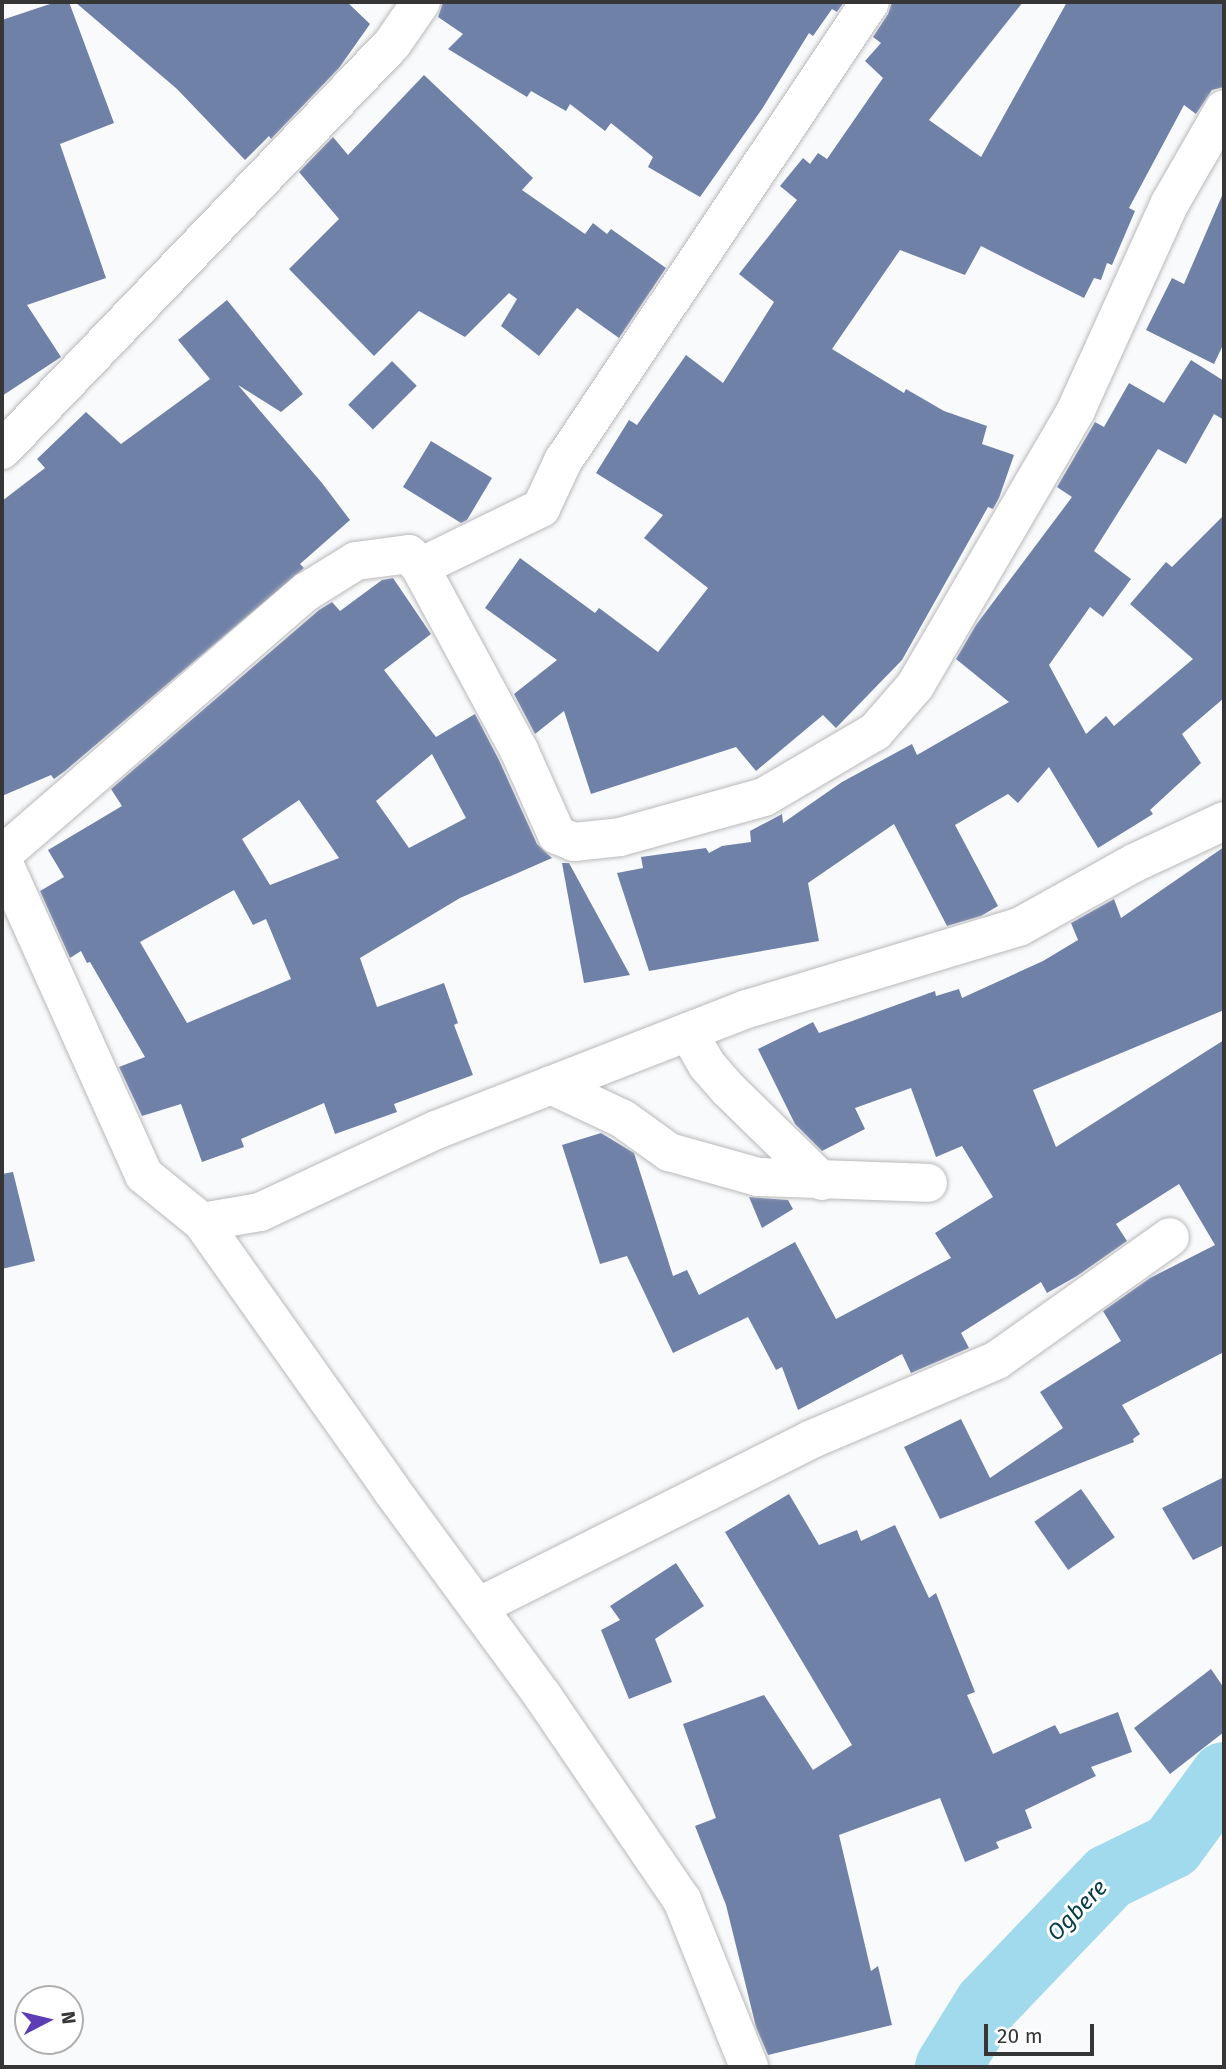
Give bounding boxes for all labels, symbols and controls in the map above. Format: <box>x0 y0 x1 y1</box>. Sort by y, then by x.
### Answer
water label: Ogbere <box>1041 1874 1113 1946</box>
north arrow <box>14 1985 84 2055</box>
text: N <box>56 2010 81 2025</box>
scale bar <box>988 2010 1098 2054</box>
text: 20 m <box>997 2023 1043 2049</box>

